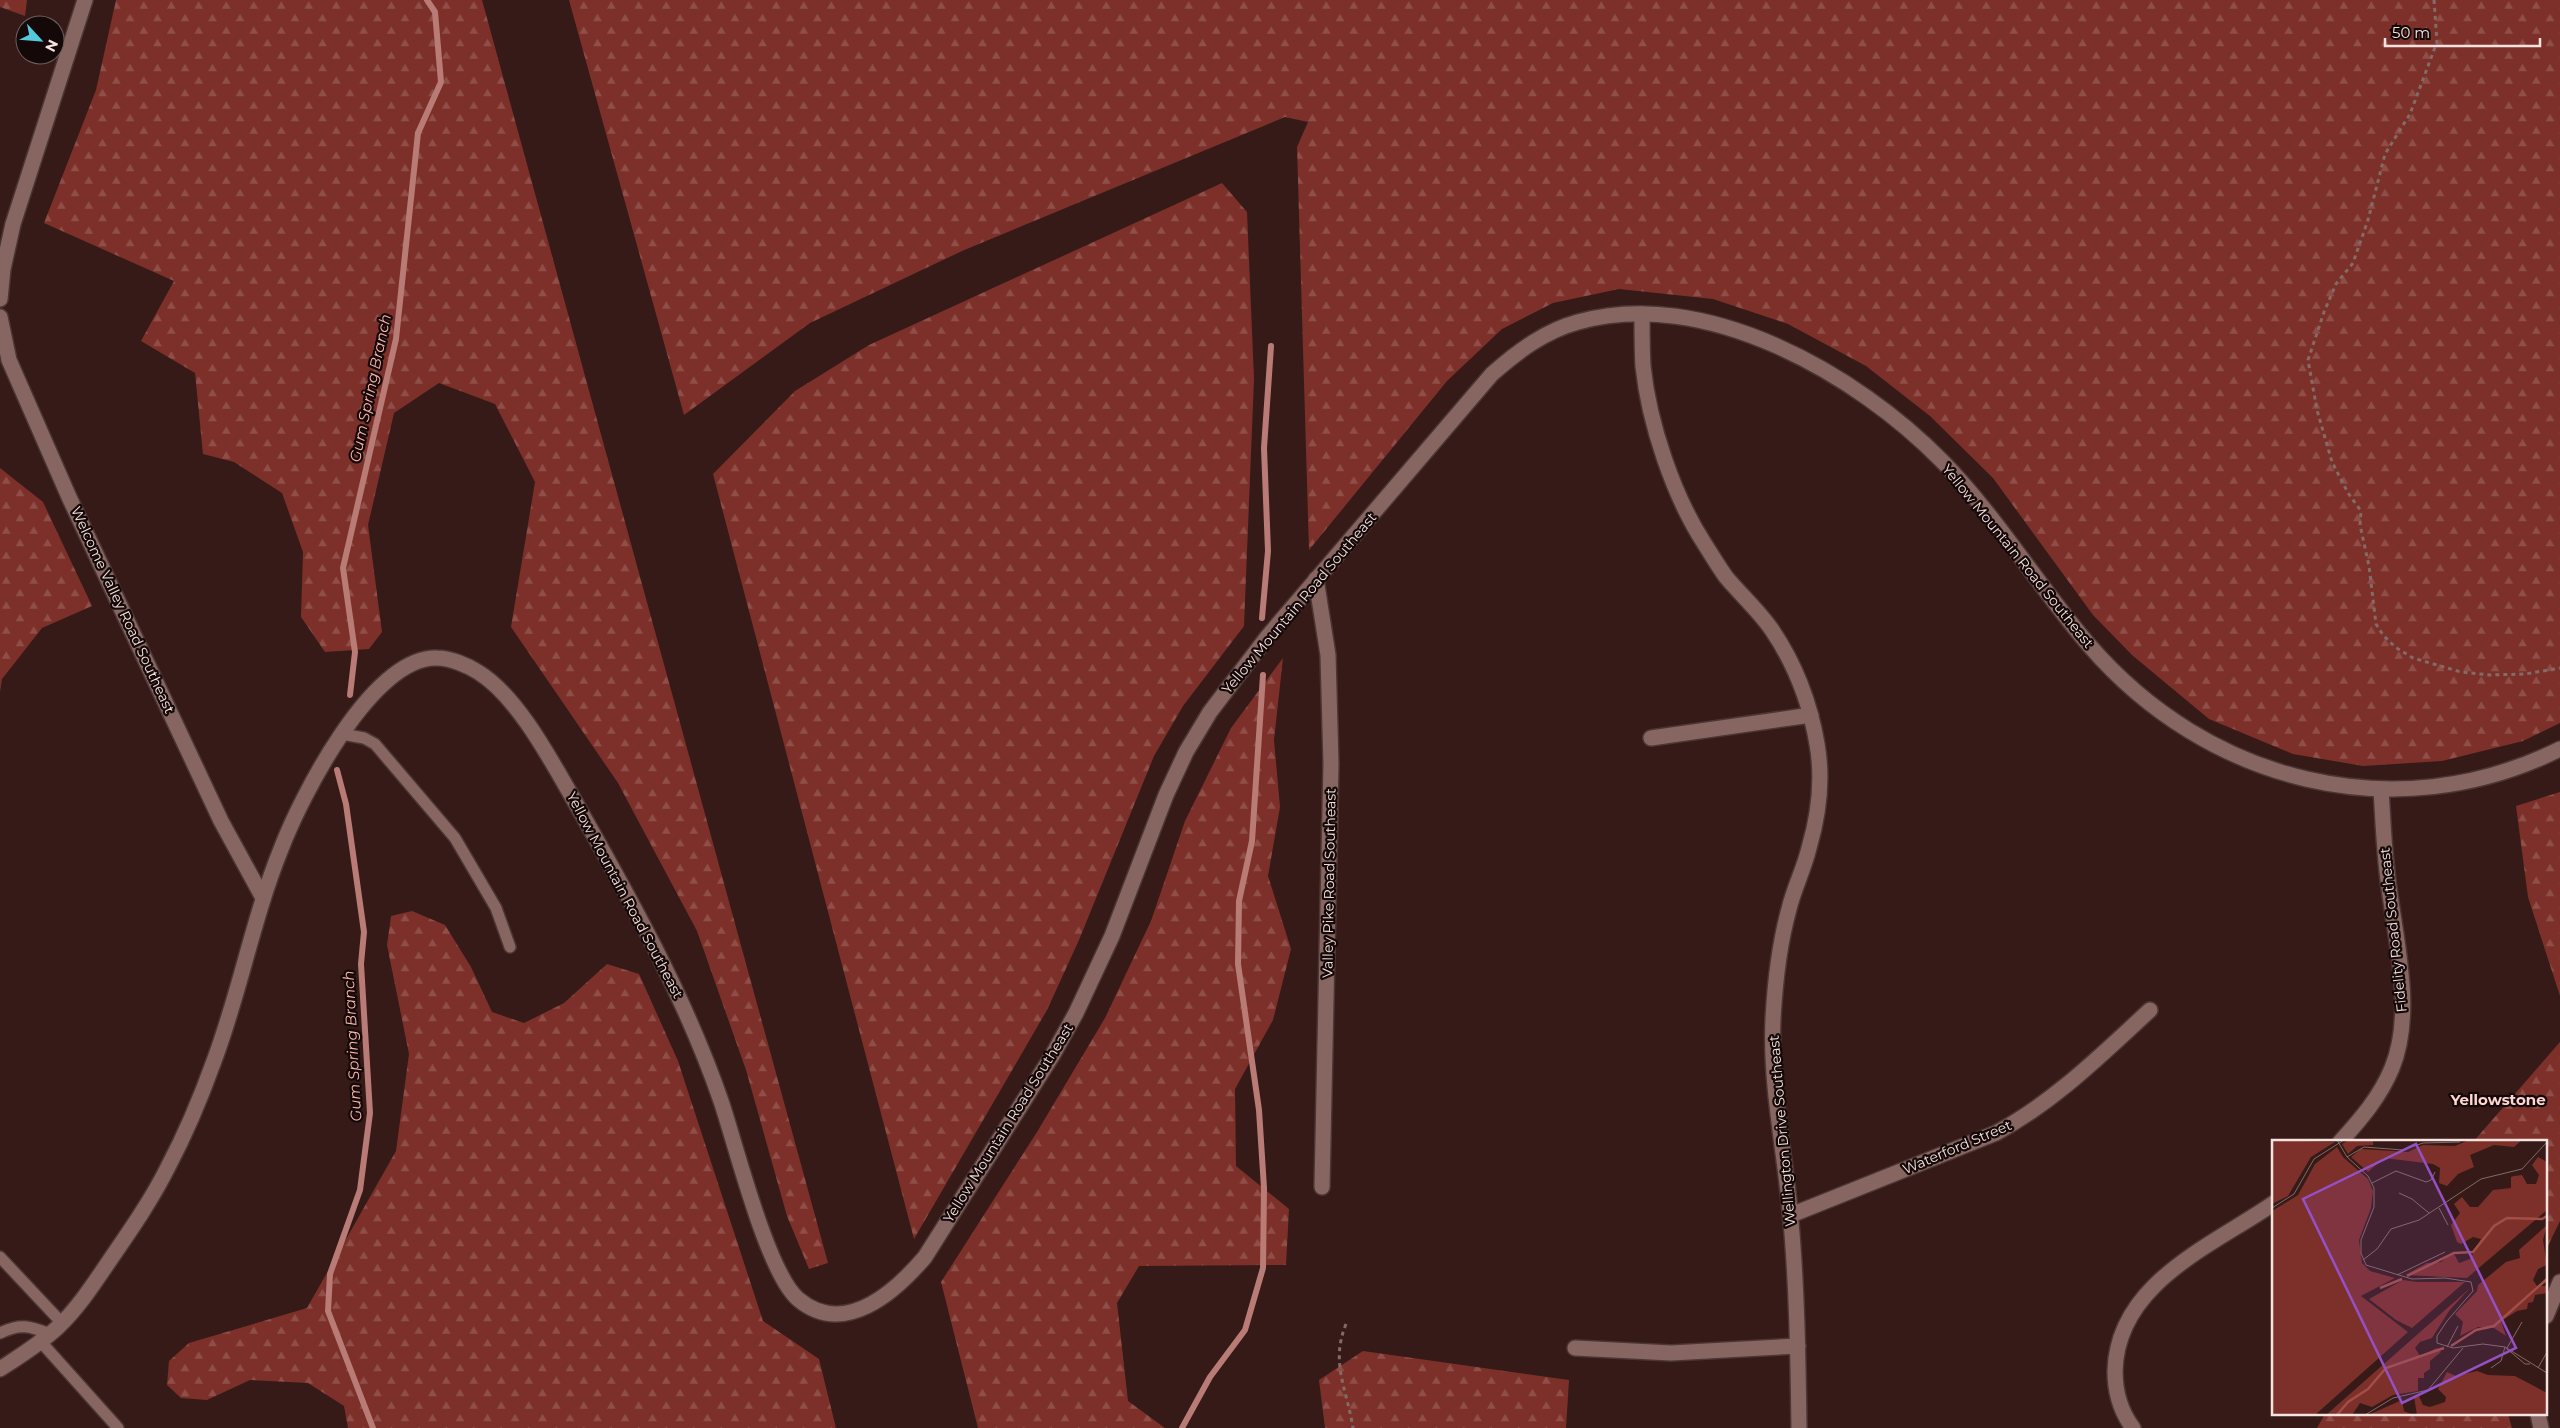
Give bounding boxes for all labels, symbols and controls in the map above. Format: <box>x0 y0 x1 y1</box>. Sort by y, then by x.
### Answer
north arrow <box>15 15 65 65</box>
scale bar <box>2385 15 2540 47</box>
text: 50 m <box>2392 23 2430 42</box>
text: N <box>41 37 62 55</box>
water label: Gum Spring Branch <box>345 312 395 464</box>
street label: Yellow Mountain Road Southeast <box>1938 460 2098 652</box>
street label: Welcome Valley Road Southeast <box>67 504 179 717</box>
street label: Yellow Mountain Road Southeast <box>1218 508 1380 697</box>
street label: Valley Pike Road Southeast <box>1318 788 1340 978</box>
street label: Yellow Mountain Road Southeast <box>563 789 687 1002</box>
street label: Fidelity Road Southeast <box>2375 846 2411 1013</box>
water label: Gum Spring Branch <box>339 970 365 1122</box>
street label: Yellow Mountain Road Southeast <box>939 1020 1077 1226</box>
street label: Wellington Drive Southeast <box>1765 1034 1799 1228</box>
district label: Yellowstone <box>2449 1090 2546 1109</box>
street label: Waterford Street <box>1900 1116 2015 1178</box>
inset map <box>2272 1140 2548 1416</box>

